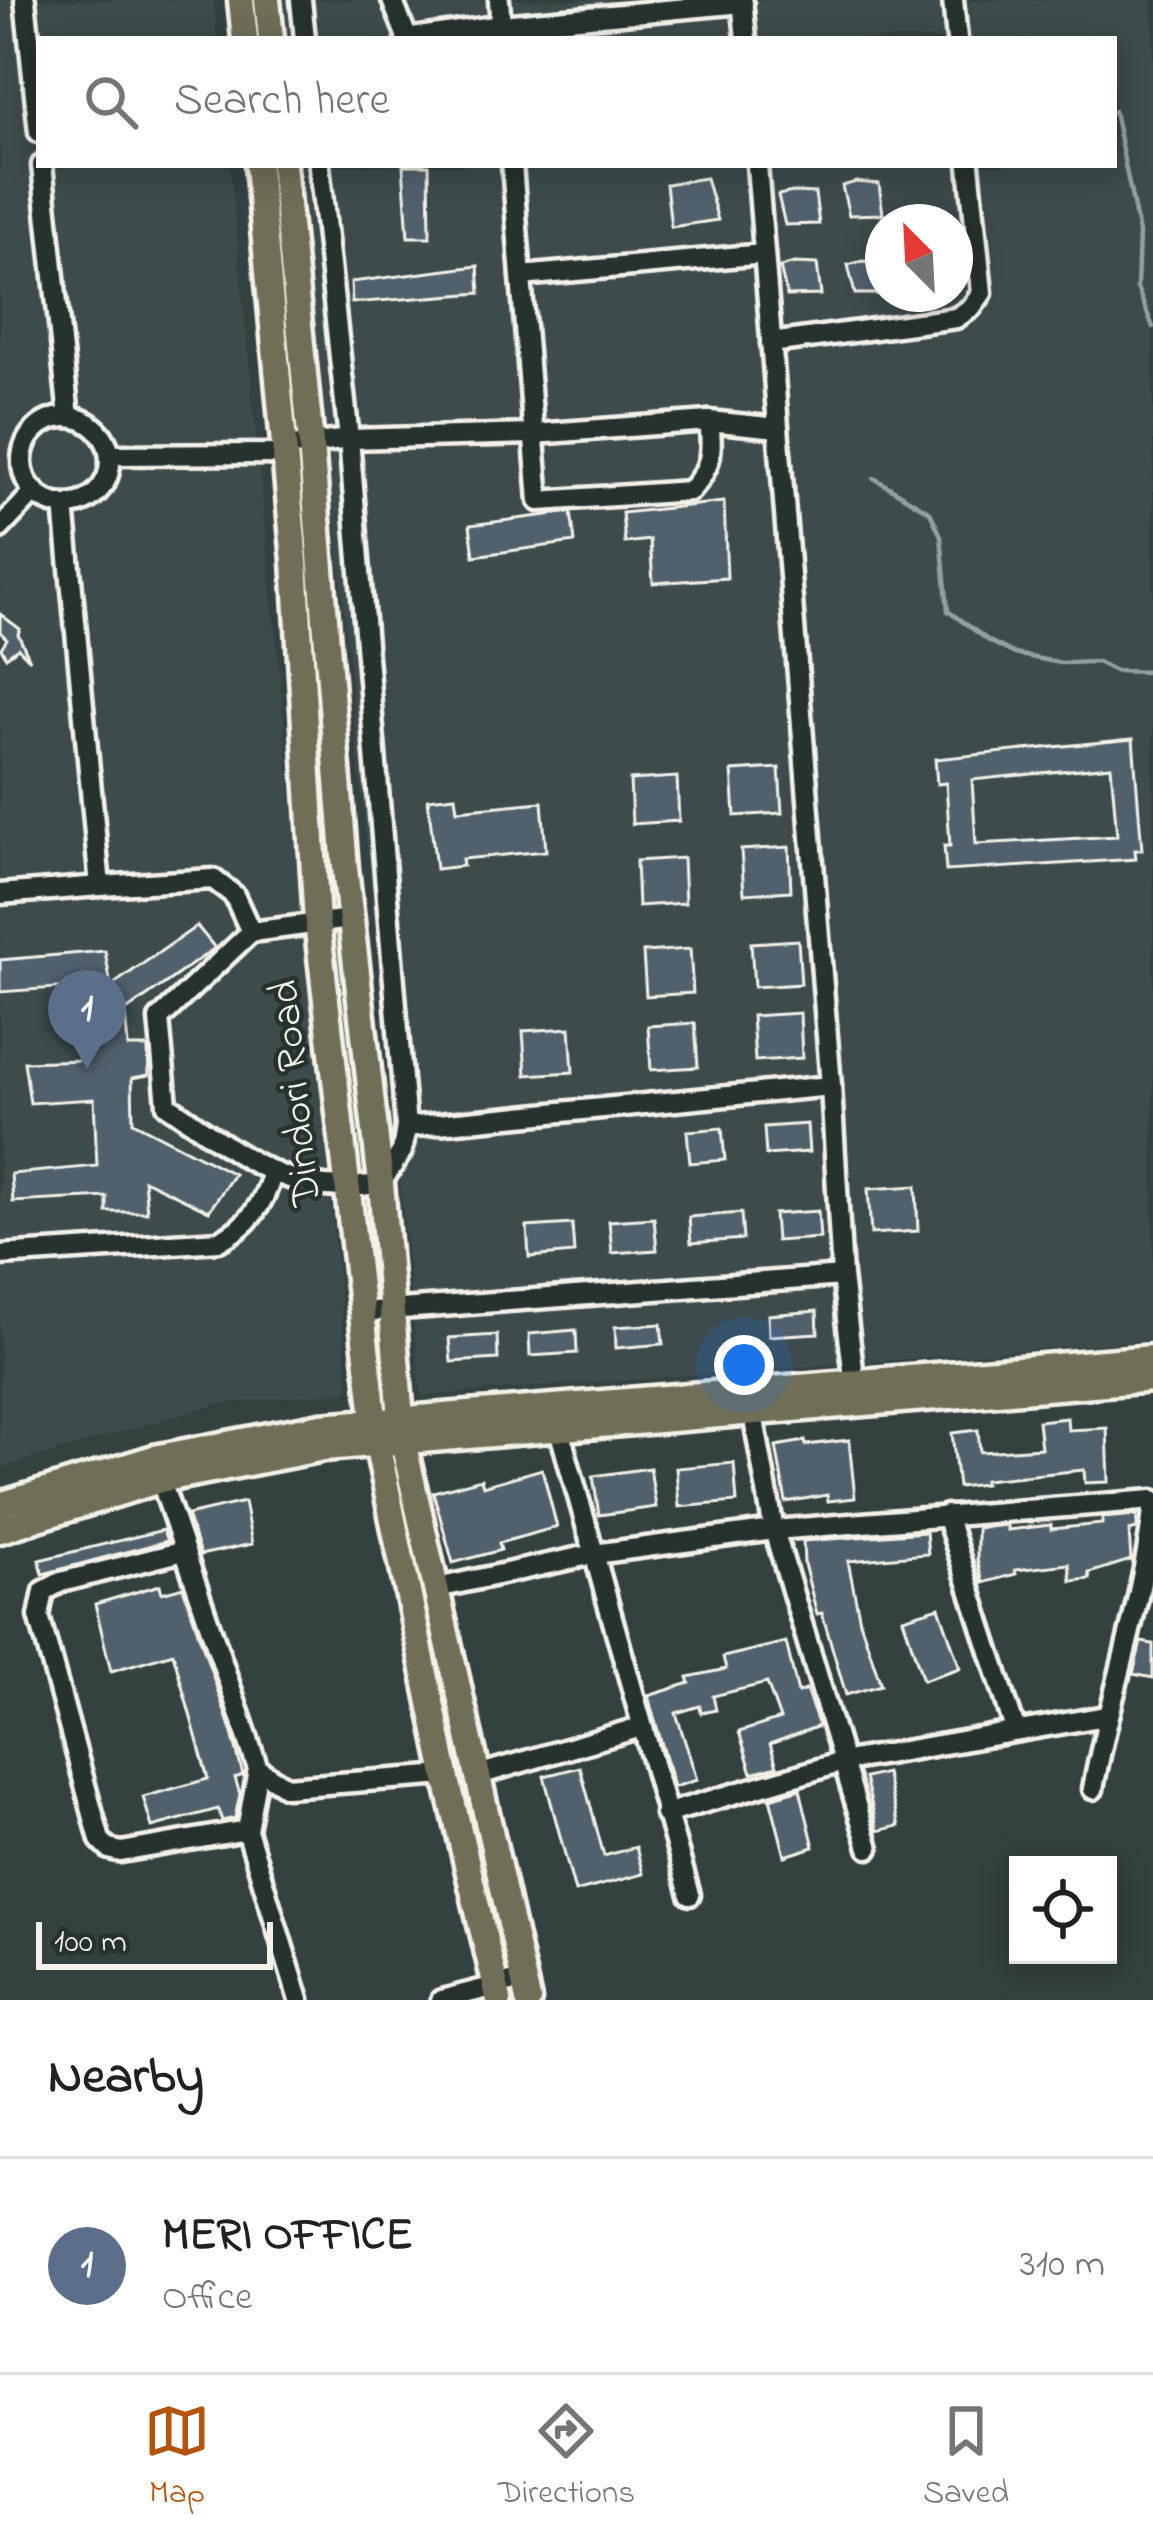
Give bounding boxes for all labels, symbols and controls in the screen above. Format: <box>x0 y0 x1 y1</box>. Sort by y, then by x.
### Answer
search box <box>36 36 1117 168</box>
icon: search <box>78 69 144 135</box>
text: Search here <box>174 69 390 135</box>
north arrow <box>865 204 973 312</box>
pin: 1 <box>48 970 126 1069</box>
street label: Dindori Road <box>255 977 339 1210</box>
your location <box>714 1335 774 1395</box>
map controls <box>1009 1856 1117 1964</box>
button: locate <box>1009 1856 1117 1964</box>
scale bar <box>36 1916 273 1969</box>
text: 100 m <box>54 1919 127 1967</box>
text: Nearby <box>48 2041 204 2116</box>
text: MERI OFFICE <box>162 2204 413 2270</box>
text: 1 <box>81 2237 93 2294</box>
text: 310 m <box>1020 2237 1105 2294</box>
text: Office <box>162 2270 252 2327</box>
tab: Map <box>144 2398 210 2518</box>
tab: Directions <box>498 2398 635 2518</box>
tab: Saved <box>923 2398 1009 2518</box>

